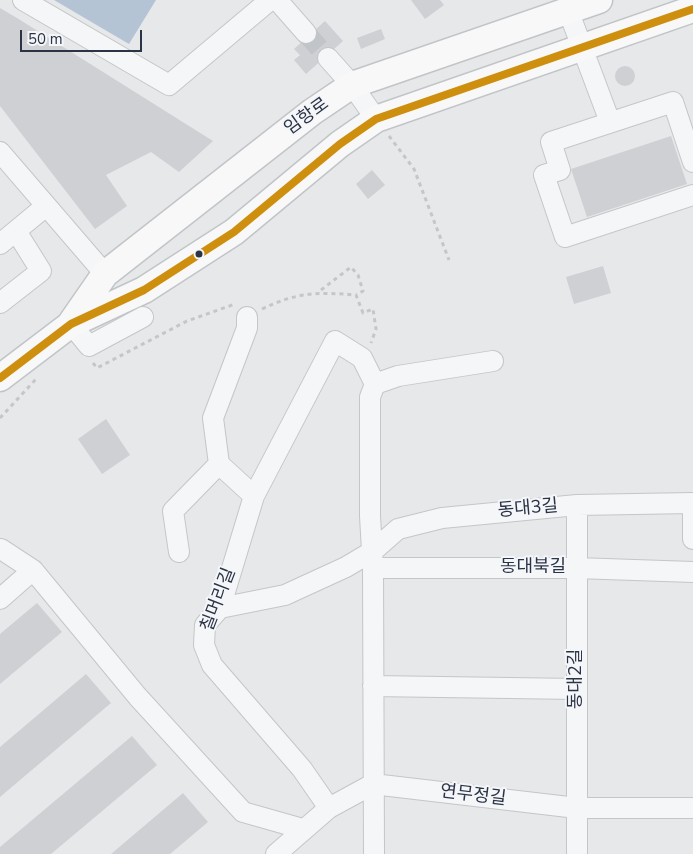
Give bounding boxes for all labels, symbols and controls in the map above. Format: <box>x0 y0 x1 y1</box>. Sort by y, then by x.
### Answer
scale bar <box>22 20 145 52</box>
text: 50 m <box>28 29 63 49</box>
street label: 임항로 <box>281 94 333 140</box>
unlabelled marker <box>194 249 204 259</box>
street label: 동대3길 <box>497 496 559 522</box>
street label: 동대북길 <box>500 557 566 579</box>
street label: 칠머리길 <box>197 565 241 635</box>
street label: 동대2길 <box>566 649 588 709</box>
street label: 연무정길 <box>439 781 507 811</box>

